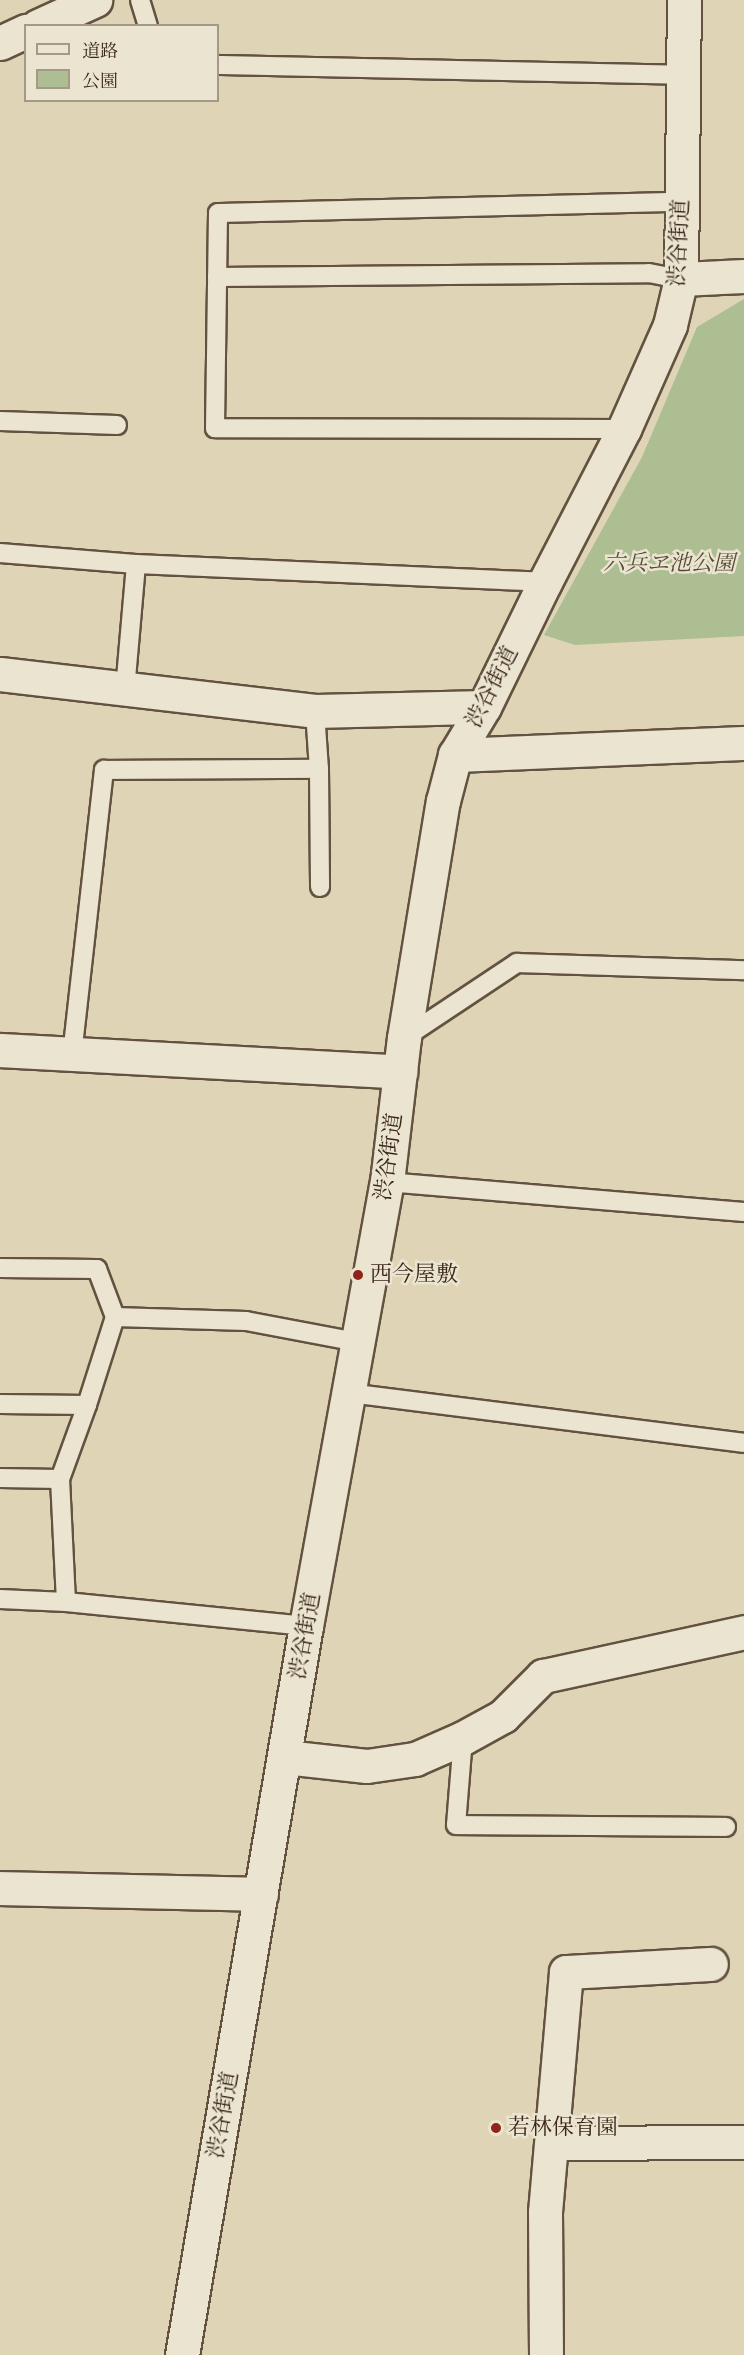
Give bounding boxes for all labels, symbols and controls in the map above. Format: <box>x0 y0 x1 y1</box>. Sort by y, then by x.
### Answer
legend <box>24 24 219 102</box>
text: 道路 <box>82 40 118 63</box>
text: 公園 <box>82 70 118 93</box>
street label: 渋谷街道 <box>664 198 694 288</box>
park label: 六兵ヱ池公園 <box>603 551 735 577</box>
street label: 渋谷街道 <box>460 642 524 732</box>
street label: 渋谷街道 <box>370 1112 408 1202</box>
place label: 西今屋敷 <box>370 1262 458 1288</box>
marker: 西今屋敷 <box>351 1268 365 1282</box>
street label: 渋谷街道 <box>284 1590 326 1682</box>
street label: 渋谷街道 <box>202 2069 244 2161</box>
place label: 若林保育園 <box>508 2115 618 2141</box>
marker: 若林保育園 <box>489 2121 503 2135</box>

